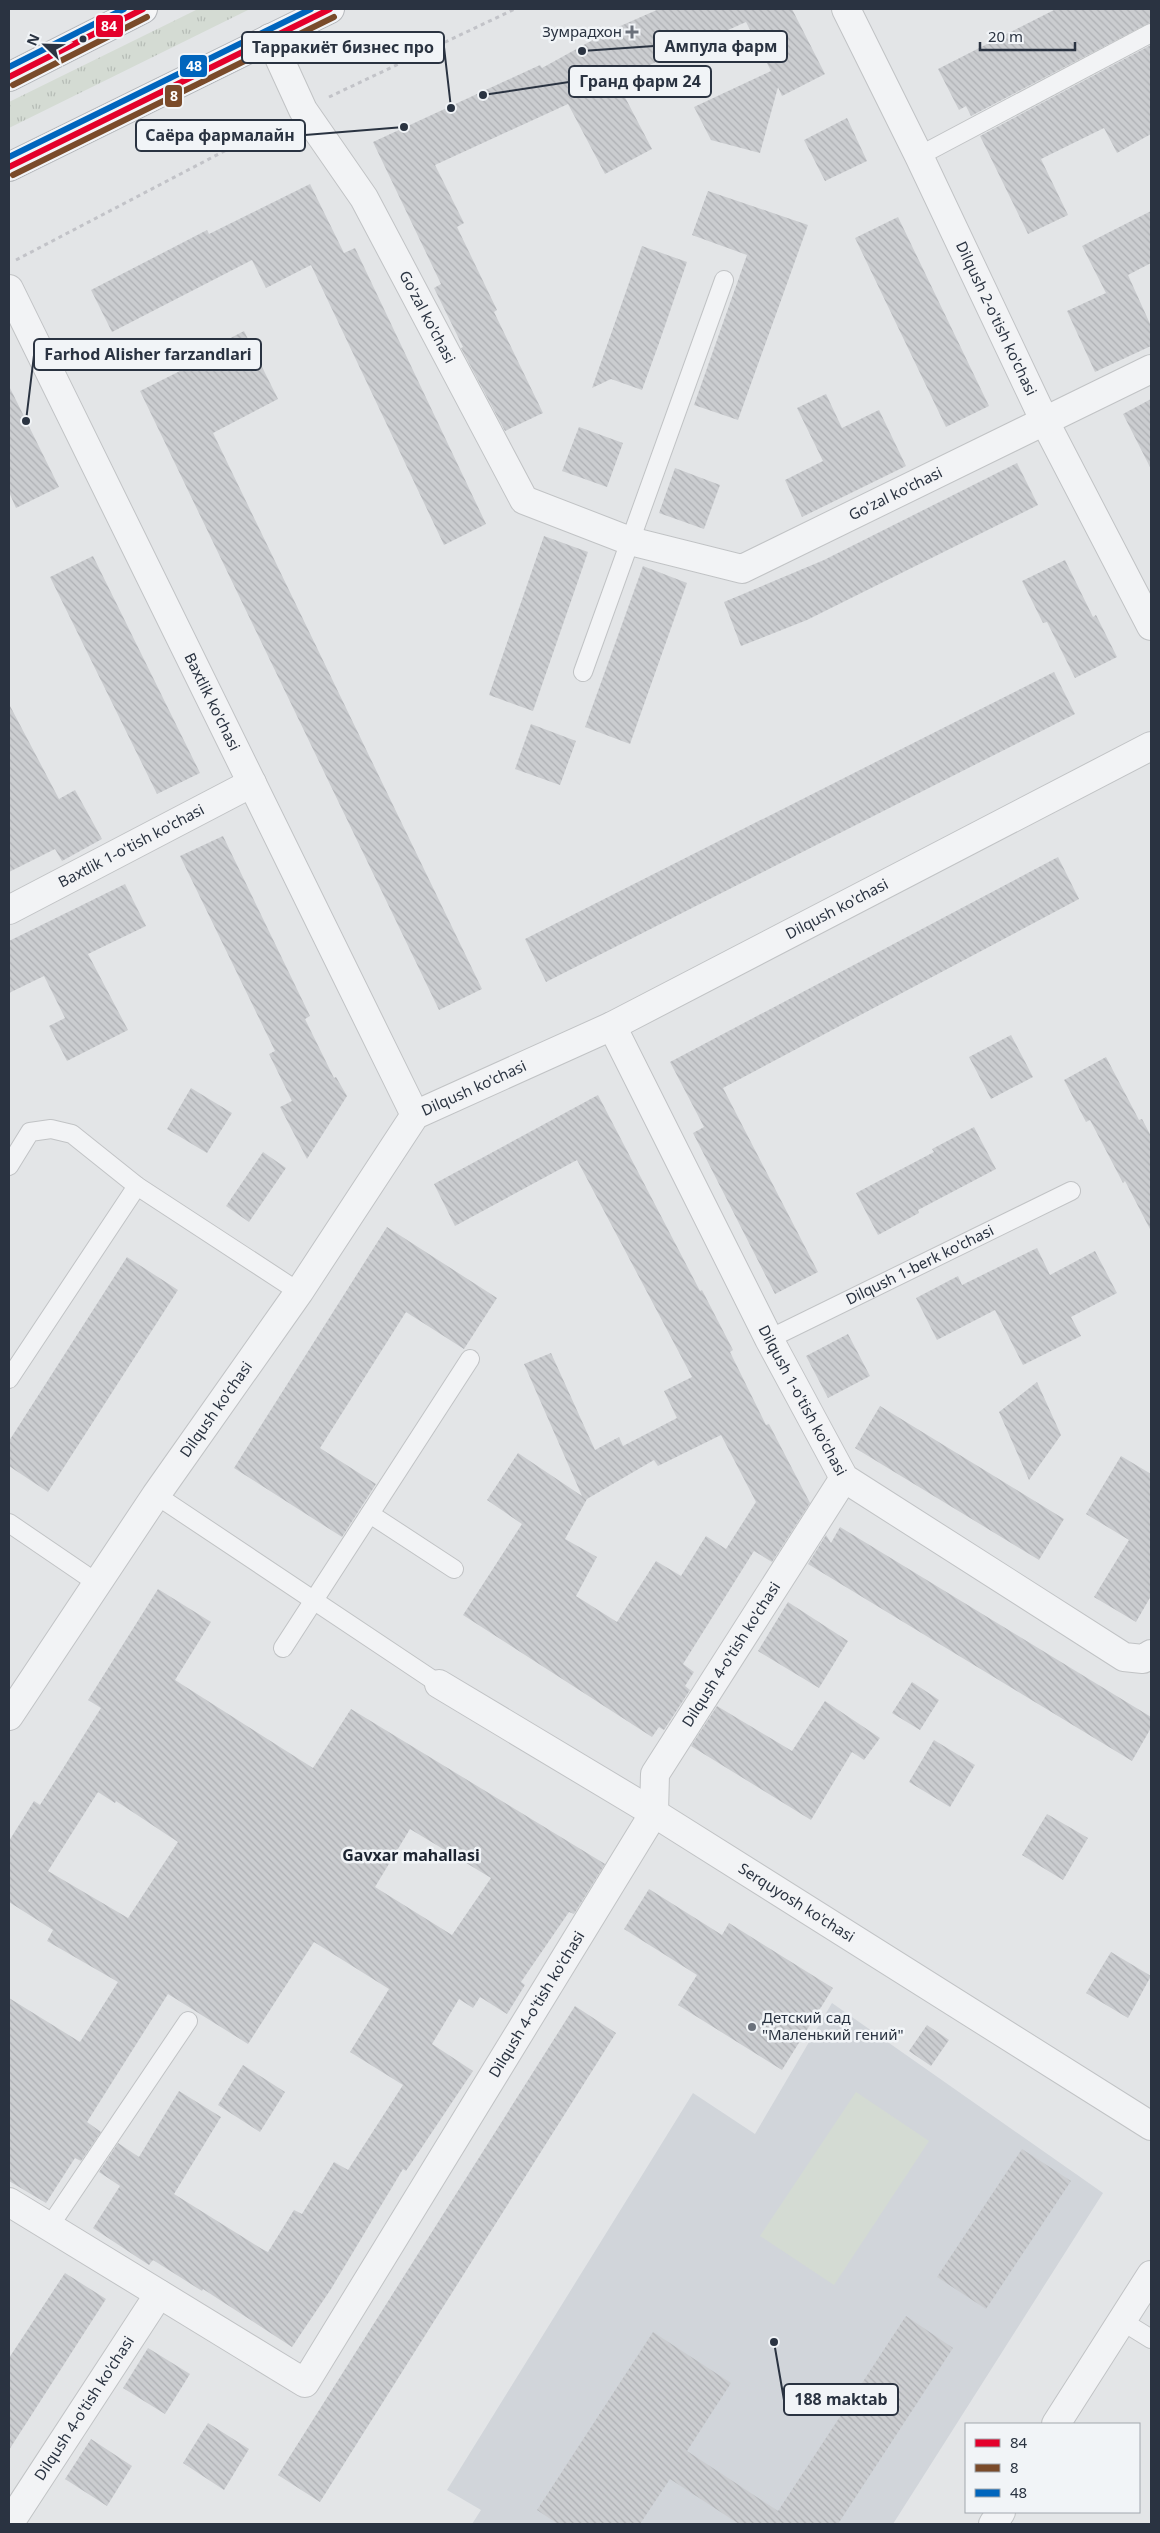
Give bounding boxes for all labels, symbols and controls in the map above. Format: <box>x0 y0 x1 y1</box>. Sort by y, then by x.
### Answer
line badge: 84 <box>95 14 124 38</box>
text: 84 <box>101 16 117 35</box>
north arrow <box>20 20 70 70</box>
scale bar <box>980 20 1075 52</box>
place label: Зумрадхон <box>542 21 622 41</box>
marker: Зумрадхон <box>626 26 638 38</box>
text: 20 m <box>988 26 1023 46</box>
text: N <box>22 31 44 49</box>
callout: Ампула фарм <box>654 31 787 62</box>
callout: Тарракиёт бизнес про <box>242 32 444 63</box>
unlabelled marker <box>78 34 88 44</box>
text: Ампула фарм <box>665 35 777 57</box>
text: Тарракиёт бизнес про <box>252 36 434 58</box>
line badge: 48 <box>179 54 208 78</box>
text: 48 <box>186 56 202 75</box>
callout: Гранд фарм 24 <box>569 66 711 97</box>
text: Гранд фарм 24 <box>579 70 701 92</box>
line badge: 8 <box>164 84 183 108</box>
text: 8 <box>170 86 178 105</box>
callout: Саёра фармалайн <box>136 120 305 151</box>
text: Саёра фармалайн <box>145 124 295 146</box>
street label: Dilqush 2-o'tish ko'chasi <box>952 238 1042 399</box>
street label: Go'zal ko'chasi <box>395 267 461 366</box>
callout: Farhod Alisher farzandlari <box>34 339 261 370</box>
text: Farhod Alisher farzandlari <box>44 343 252 365</box>
street label: Go'zal ko'chasi <box>845 462 945 524</box>
street label: Baxtlik ko'chasi <box>180 649 245 754</box>
street label: Baxtlik 1-o'tish ko'chasi <box>54 799 207 892</box>
street label: Dilqush ko'chasi <box>782 873 891 943</box>
street label: Dilqush ko'chasi <box>418 1055 529 1120</box>
street label: Dilqush 1-berk ko'chasi <box>842 1219 997 1309</box>
street label: Dilqush 1-o'tish ko'chasi <box>755 1321 852 1479</box>
street label: Dilqush ko'chasi <box>175 1357 256 1461</box>
street label: Dilqush 4-o'tish ko'chasi <box>677 1578 784 1730</box>
district label: Gavxar mahallasi <box>342 1844 480 1866</box>
street label: Serquyosh ko'chasi <box>735 1858 859 1946</box>
street label: Dilqush 4-o'tish ko'chasi <box>484 1927 589 2081</box>
place label: Детский сад "Маленький гений" <box>762 2007 904 2044</box>
marker: Детский сад "Маленький гений" <box>746 2021 758 2033</box>
street label: Dilqush 4-o'tish ko'chasi <box>29 2332 138 2484</box>
callout: 188 maktab <box>784 2384 898 2415</box>
text: 188 maktab <box>794 2388 888 2410</box>
legend <box>965 2423 1140 2513</box>
text: 84 <box>1010 2432 1028 2452</box>
text: 8 <box>1010 2457 1019 2477</box>
text: 48 <box>1010 2482 1027 2502</box>

